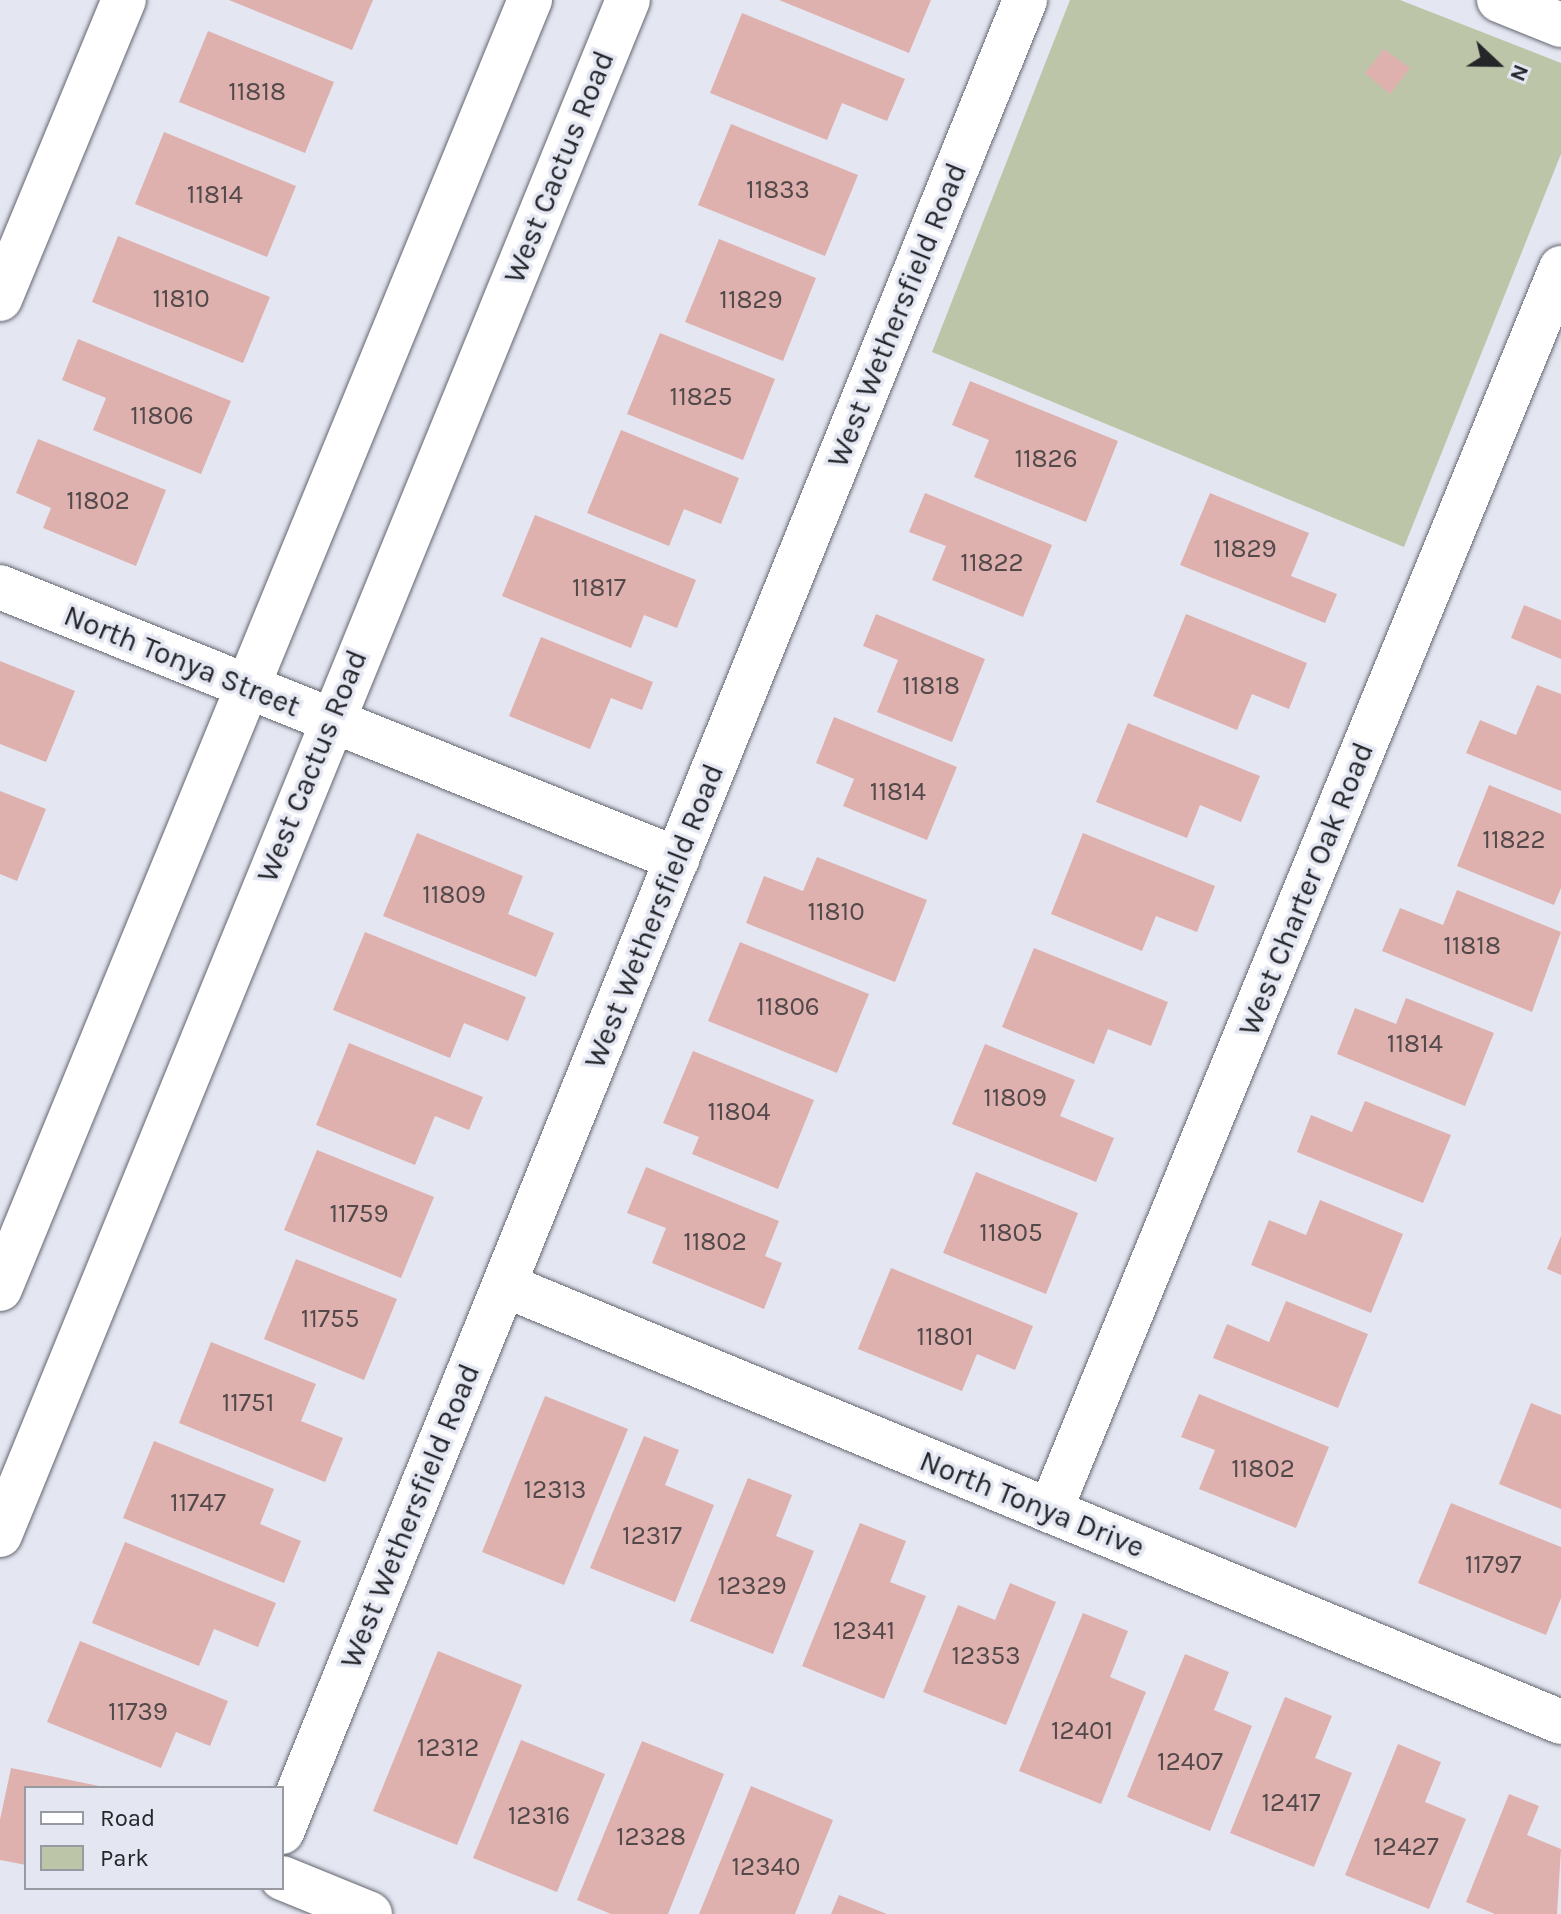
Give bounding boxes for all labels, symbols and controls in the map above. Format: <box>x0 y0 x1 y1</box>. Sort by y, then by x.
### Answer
north arrow <box>1457 24 1537 104</box>
street label: West Cactus Road <box>496 46 622 288</box>
text: N <box>1504 61 1534 85</box>
house number: 11818 <box>228 76 286 108</box>
street label: West Wethersfield Road <box>819 158 975 472</box>
house number: 11833 <box>746 174 810 206</box>
house number: 11814 <box>187 179 243 211</box>
house number: 11810 <box>152 283 210 315</box>
house number: 11829 <box>719 284 783 316</box>
house number: 11825 <box>670 381 732 413</box>
house number: 11806 <box>130 400 194 432</box>
house number: 11826 <box>1014 443 1078 475</box>
house number: 11802 <box>66 485 130 517</box>
house number: 11829 <box>1213 533 1277 565</box>
house number: 11822 <box>960 547 1024 579</box>
house number: 11817 <box>572 572 626 604</box>
street label: North Tonya Street <box>59 597 305 725</box>
street label: West Cactus Road <box>249 645 375 887</box>
house number: 11818 <box>902 670 960 702</box>
street label: West Charter Oak Road <box>1231 737 1381 1041</box>
street label: West Wethersfield Road <box>576 759 732 1073</box>
house number: 11814 <box>870 776 926 808</box>
house number: 11822 <box>1482 824 1546 856</box>
house number: 11809 <box>422 879 486 911</box>
house number: 11810 <box>807 896 865 928</box>
house number: 11818 <box>1443 930 1501 962</box>
house number: 11806 <box>756 991 820 1023</box>
house number: 11814 <box>1387 1028 1443 1060</box>
house number: 11809 <box>983 1082 1047 1114</box>
house number: 11804 <box>707 1096 771 1128</box>
house number: 11759 <box>329 1198 389 1230</box>
house number: 11805 <box>979 1217 1043 1249</box>
house number: 11802 <box>683 1226 747 1258</box>
house number: 11755 <box>301 1303 359 1335</box>
house number: 11801 <box>916 1321 974 1353</box>
street label: West Wethersfield Road <box>332 1359 488 1673</box>
house number: 11751 <box>222 1387 274 1419</box>
street label: North Tonya Drive <box>914 1443 1150 1565</box>
house number: 11802 <box>1231 1453 1295 1485</box>
house number: 12313 <box>524 1474 586 1506</box>
house number: 11747 <box>170 1487 226 1519</box>
house number: 12317 <box>622 1520 682 1552</box>
house number: 11797 <box>1465 1549 1521 1581</box>
house number: 12329 <box>717 1570 787 1602</box>
house number: 12341 <box>833 1615 895 1647</box>
house number: 12353 <box>951 1640 1021 1672</box>
house number: 11739 <box>108 1696 168 1728</box>
house number: 12401 <box>1051 1715 1113 1747</box>
house number: 12312 <box>417 1732 479 1764</box>
house number: 12407 <box>1157 1746 1223 1778</box>
legend <box>24 1786 284 1890</box>
house number: 12417 <box>1262 1787 1320 1819</box>
house number: 12316 <box>508 1800 570 1832</box>
text: Road <box>100 1804 155 1832</box>
house number: 12328 <box>616 1821 686 1853</box>
house number: 12427 <box>1373 1831 1439 1863</box>
text: Park <box>100 1844 149 1872</box>
house number: 12340 <box>732 1851 800 1883</box>

